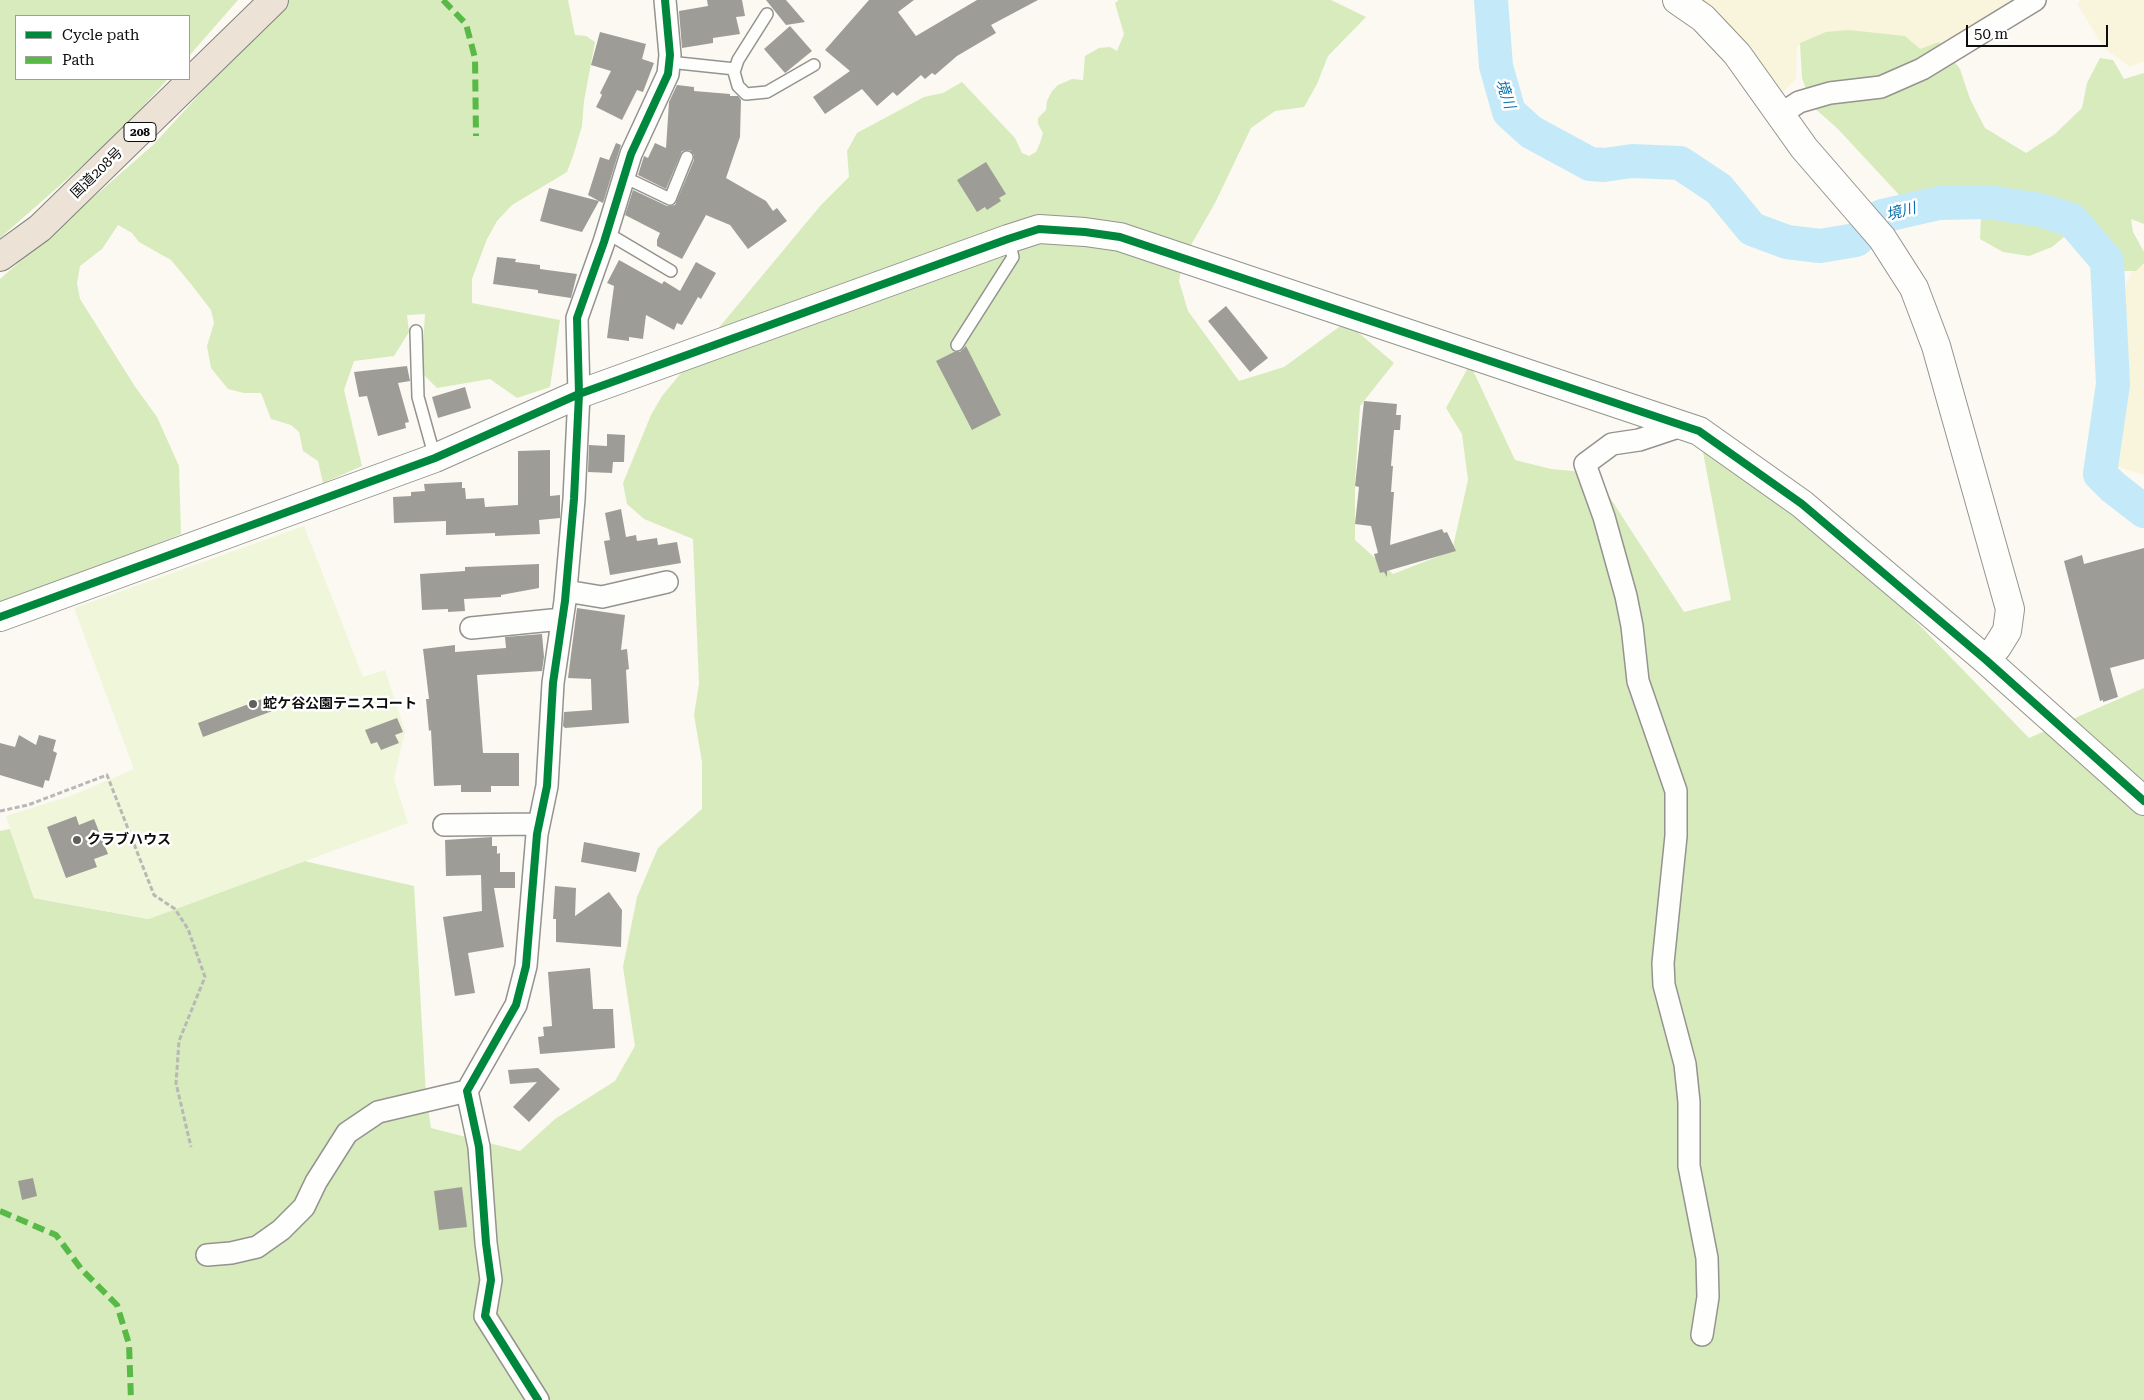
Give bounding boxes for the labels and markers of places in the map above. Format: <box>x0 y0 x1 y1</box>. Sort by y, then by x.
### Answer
place label: 蛇ケ谷公園テニスコート <box>263 696 417 712</box>
marker: 蛇ケ谷公園テニスコート <box>247 698 259 710</box>
place label: クラブハウス <box>87 832 171 848</box>
marker: クラブハウス <box>71 834 83 846</box>

